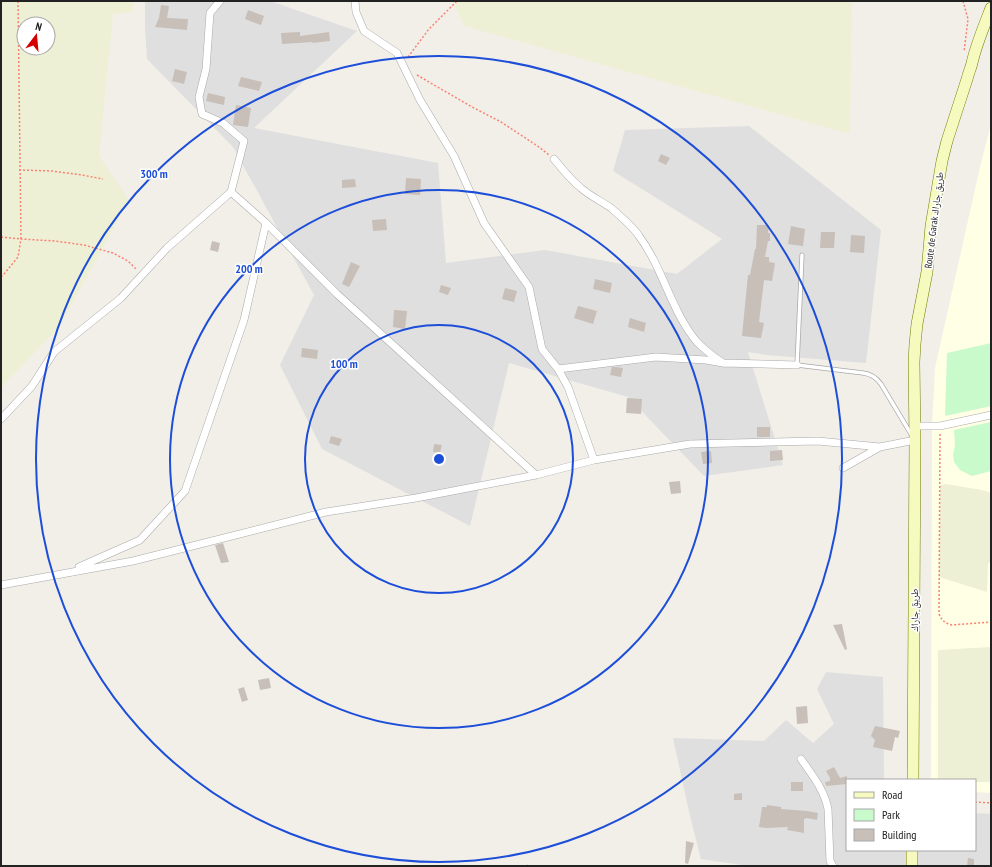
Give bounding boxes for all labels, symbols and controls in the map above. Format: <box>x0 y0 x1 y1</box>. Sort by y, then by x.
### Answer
north arrow <box>16 16 56 56</box>
text: N <box>34 19 44 34</box>
text: 300 m <box>140 166 168 181</box>
street label: Route de Garak طريق جاراك <box>922 171 946 269</box>
text: 200 m <box>235 261 263 276</box>
text: 100 m <box>330 356 358 371</box>
centre of rings <box>432 452 446 466</box>
street label: طريق جاراك <box>908 588 921 632</box>
legend <box>846 779 976 851</box>
text: Road <box>882 787 902 802</box>
text: Park <box>882 807 900 822</box>
text: Building <box>882 827 917 842</box>

